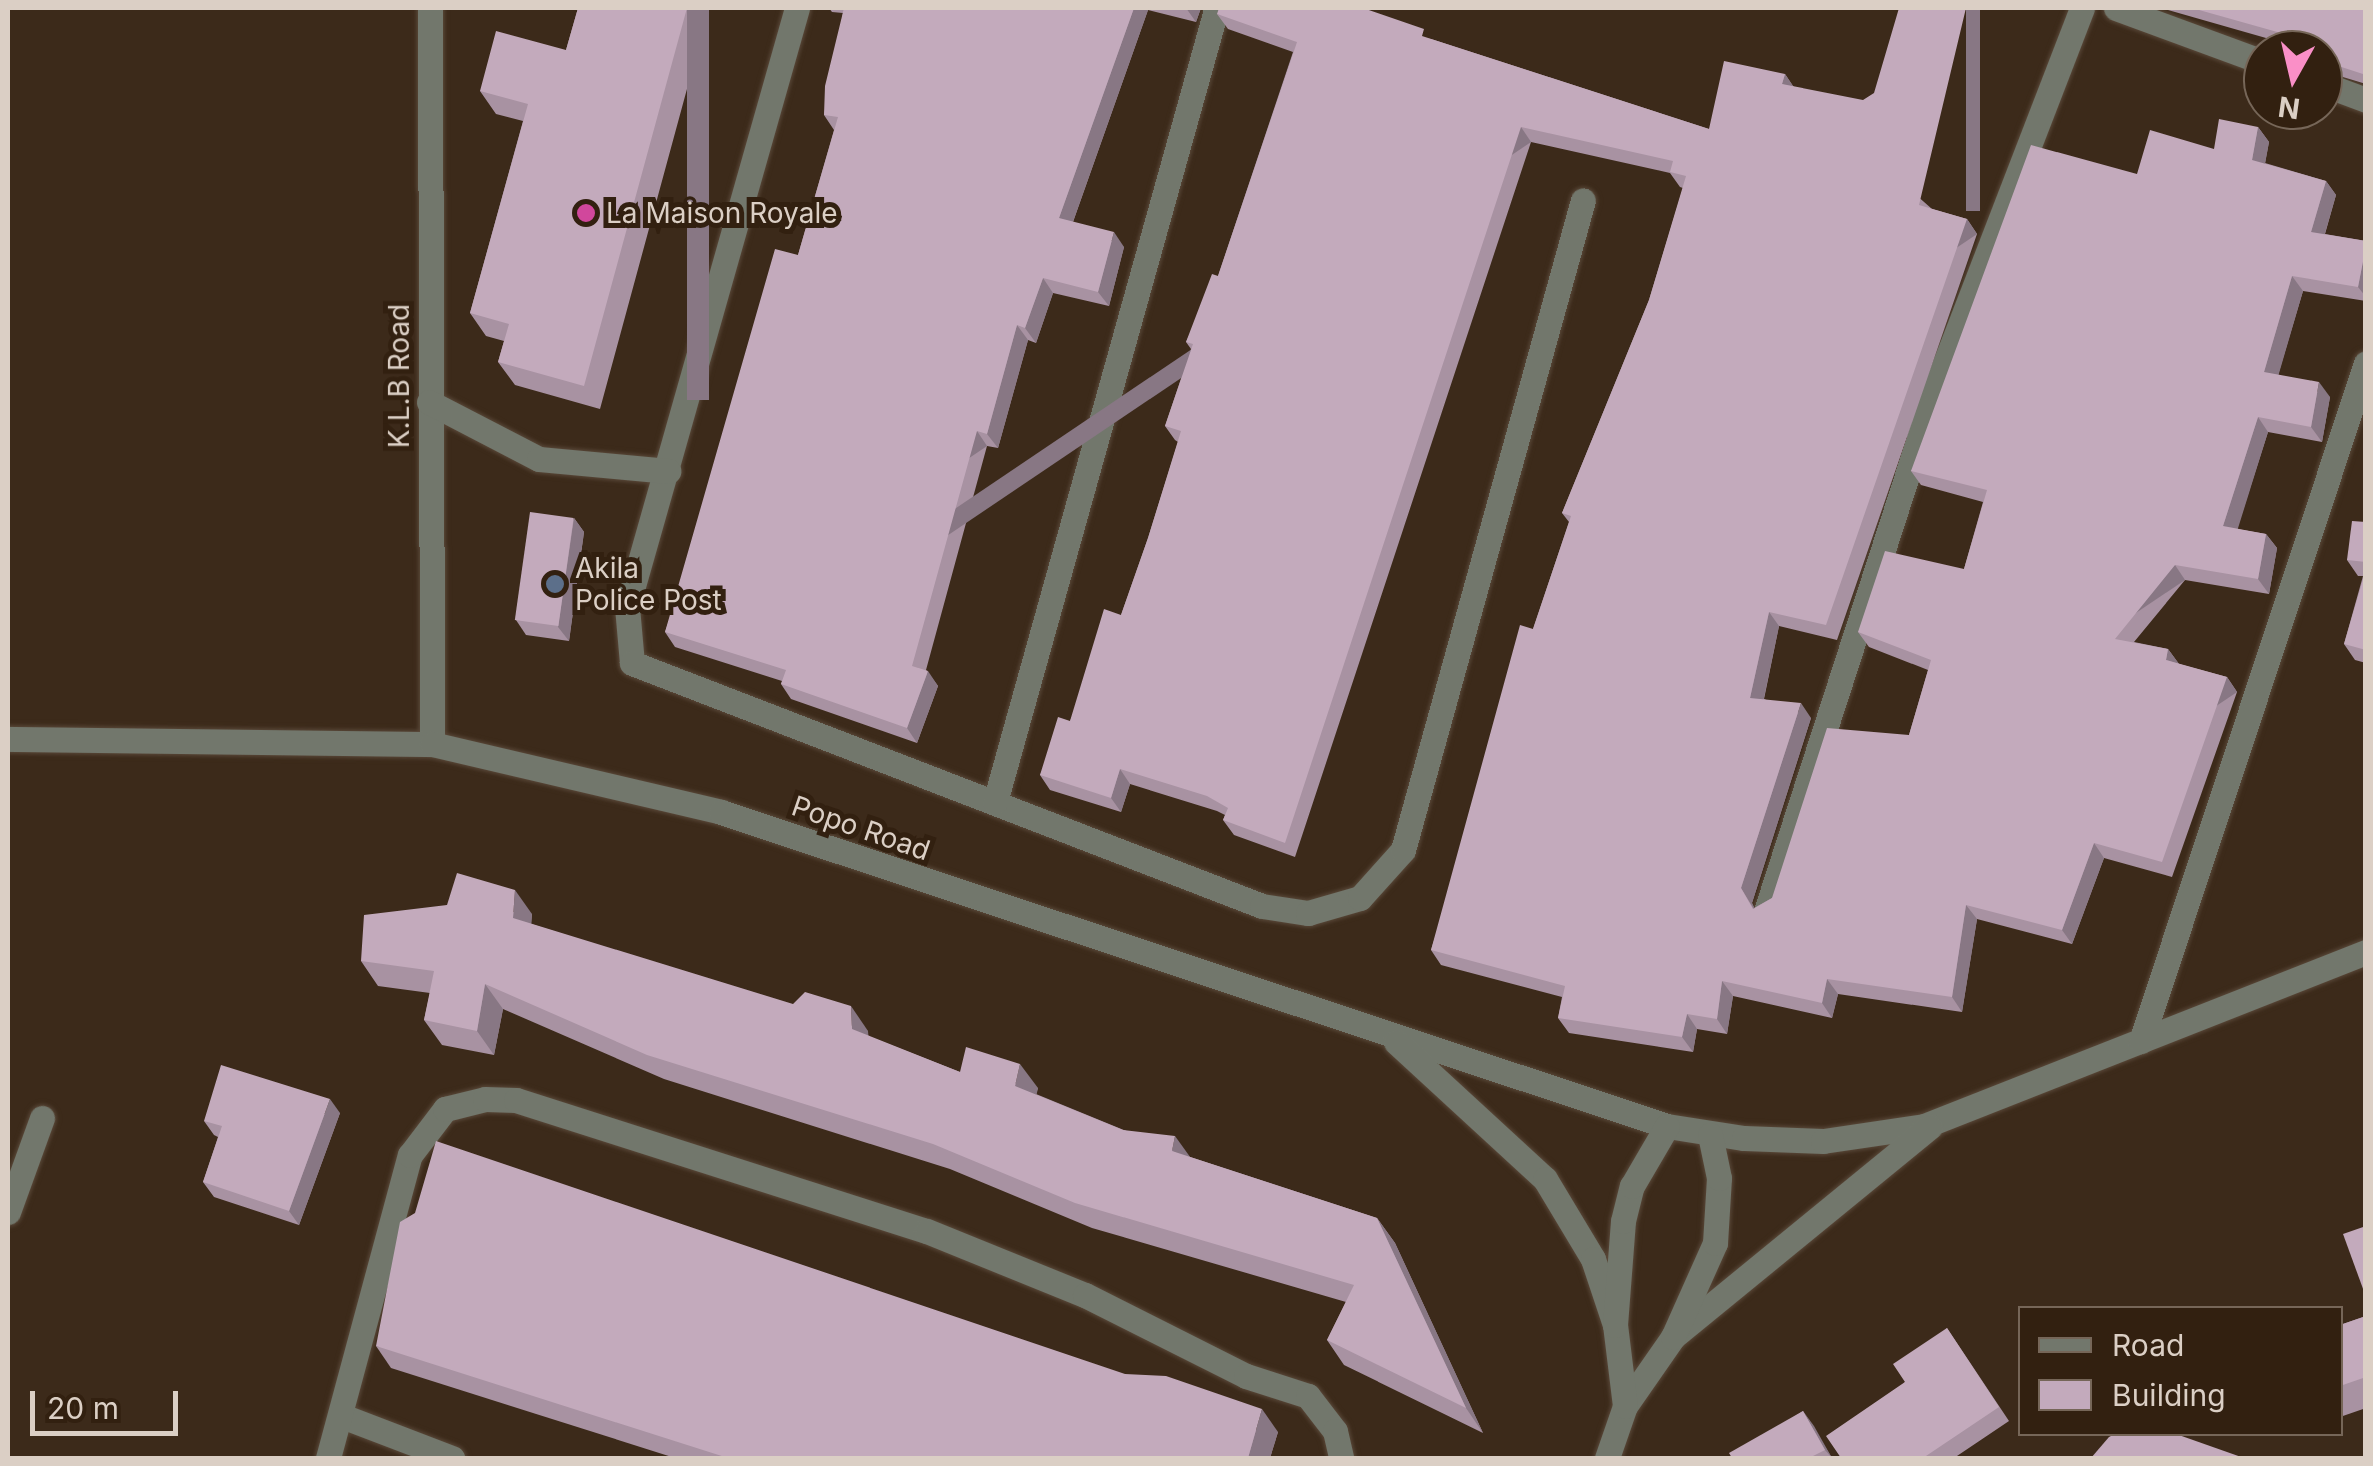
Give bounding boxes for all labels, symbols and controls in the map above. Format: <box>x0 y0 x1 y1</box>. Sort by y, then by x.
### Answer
north arrow <box>2243 30 2343 130</box>
text: N <box>2276 89 2302 126</box>
place label: La Maison Royale <box>606 196 837 230</box>
marker: La Maison Royale <box>575 202 597 224</box>
street label: K.L.B Road <box>382 304 416 448</box>
place label: Akila Police Post <box>575 551 722 617</box>
marker: Akila Police Post <box>544 573 566 595</box>
street label: Popo Road <box>788 789 934 867</box>
legend <box>2018 1306 2343 1436</box>
text: Road <box>2112 1327 2184 1363</box>
scale bar <box>35 1371 182 1433</box>
text: Building <box>2112 1377 2226 1413</box>
text: 20 m <box>47 1390 119 1426</box>

